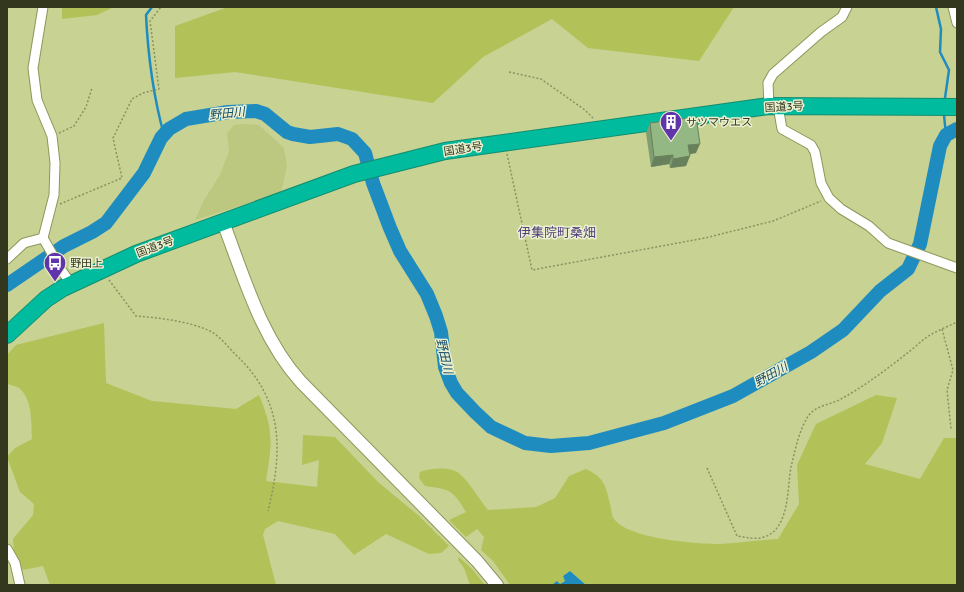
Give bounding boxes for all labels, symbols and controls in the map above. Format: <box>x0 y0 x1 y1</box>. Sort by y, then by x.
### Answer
street label: 国道3号 <box>764 99 804 115</box>
water label: 野田川 <box>208 104 248 123</box>
building icon: サツマウエス <box>658 109 684 142</box>
place label: サツマウエス <box>686 116 752 129</box>
street label: 国道3号 <box>443 140 483 158</box>
district label: 伊集院町桑畑 <box>518 225 596 241</box>
street label: 国道3号 <box>134 234 176 260</box>
bus stop icon: 野田上 <box>42 250 68 283</box>
place label: 野田上 <box>70 257 103 270</box>
water label: 野田川 <box>433 337 456 377</box>
water label: 野田川 <box>752 359 792 390</box>

